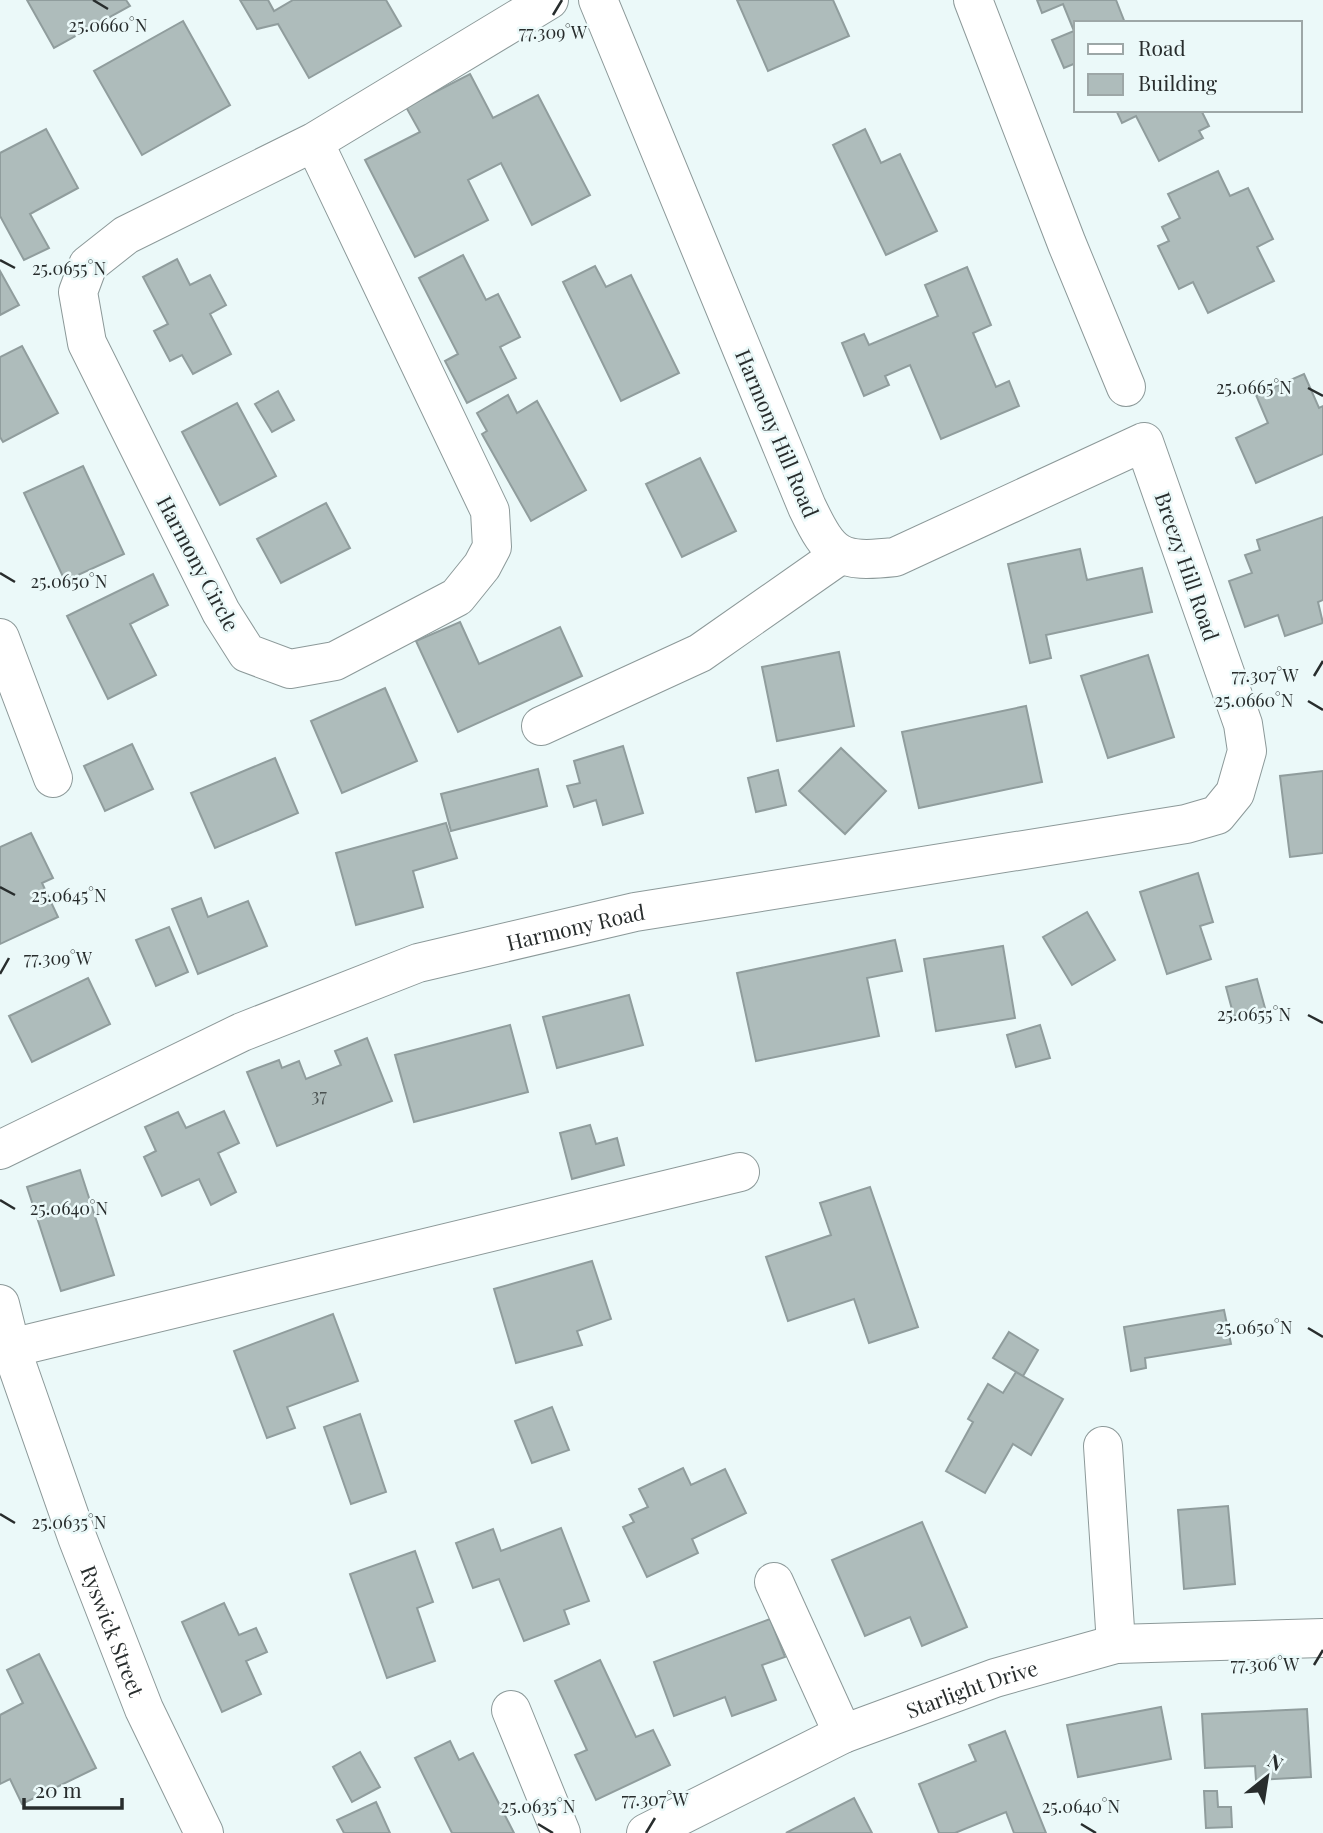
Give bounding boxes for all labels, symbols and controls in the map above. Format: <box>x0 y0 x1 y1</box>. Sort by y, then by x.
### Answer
text: 25.0660°N <box>69 13 148 37</box>
text: 77.309°W <box>519 20 588 44</box>
legend <box>1074 21 1302 112</box>
text: Road <box>1138 33 1186 61</box>
text: Building <box>1138 68 1217 96</box>
text: 25.0655°N <box>32 256 106 280</box>
street label: Harmony Hill Road <box>730 344 826 522</box>
text: 25.0665°N <box>1216 375 1292 399</box>
street label: Breezy Hill Road <box>1149 488 1227 644</box>
street label: Harmony Circle <box>152 490 246 636</box>
text: 25.0650°N <box>30 569 108 593</box>
text: 77.307°W <box>1232 663 1299 687</box>
text: 25.0660°N <box>1215 688 1294 712</box>
text: 25.0645°N <box>31 883 107 907</box>
street label: Harmony Road <box>503 897 647 956</box>
text: 77.309°W <box>24 946 93 970</box>
text: 25.0655°N <box>1217 1002 1291 1026</box>
house number: 37 <box>311 1083 327 1107</box>
text: 25.0640°N <box>30 1196 109 1220</box>
text: 25.0650°N <box>1215 1315 1293 1339</box>
text: 25.0635°N <box>32 1510 107 1534</box>
street label: Ryswick Street <box>75 1561 152 1701</box>
text: 77.306°W <box>1231 1652 1300 1676</box>
street label: Starlight Drive <box>902 1653 1040 1724</box>
north arrow <box>1232 1742 1302 1812</box>
text: N <box>1264 1747 1289 1776</box>
scale bar <box>24 1766 122 1810</box>
text: 20 m <box>35 1775 82 1803</box>
text: 77.307°W <box>622 1787 689 1811</box>
text: 25.0635°N <box>501 1794 576 1818</box>
text: 25.0640°N <box>1042 1794 1121 1818</box>

